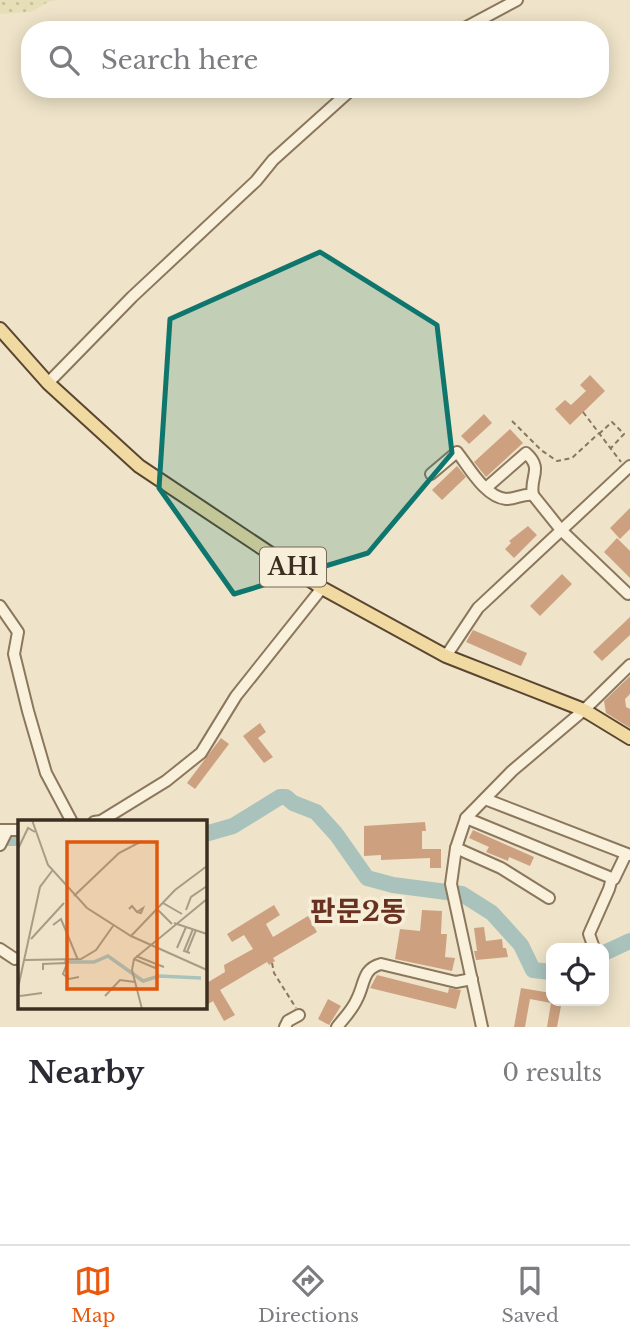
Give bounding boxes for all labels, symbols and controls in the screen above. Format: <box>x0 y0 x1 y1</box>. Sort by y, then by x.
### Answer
search box <box>21 21 609 98</box>
icon: search <box>45 41 83 79</box>
text: Search here <box>101 44 258 76</box>
road number: AH1 <box>260 548 326 586</box>
inset map <box>18 820 206 1010</box>
district label: 판문2동 <box>310 894 406 929</box>
map controls <box>546 943 609 1006</box>
button: locate <box>546 943 609 1006</box>
text: Nearby <box>28 1054 144 1091</box>
text: 0 results <box>503 1059 602 1087</box>
tab: Map <box>71 1262 115 1327</box>
tab: Directions <box>258 1262 359 1327</box>
tab: Saved <box>501 1262 559 1327</box>

